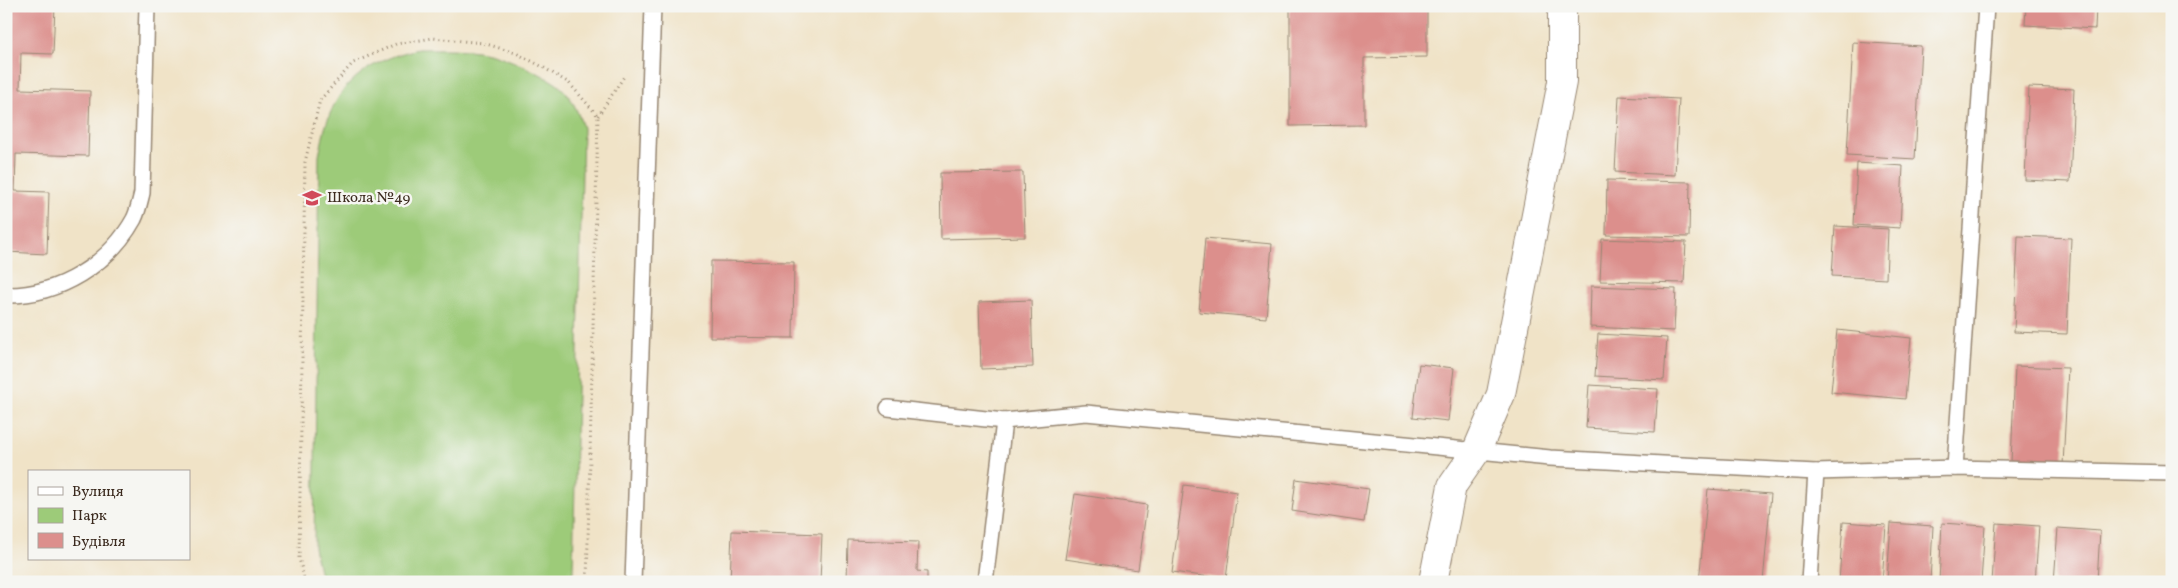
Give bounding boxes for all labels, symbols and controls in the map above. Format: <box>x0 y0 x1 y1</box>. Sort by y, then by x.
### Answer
school or university icon: Школа №49 <box>301 187 323 209</box>
place label: Школа №49 <box>327 188 411 209</box>
legend <box>28 470 190 560</box>
text: Вулиця <box>72 482 124 503</box>
text: Парк <box>72 506 107 527</box>
text: Будівля <box>72 532 126 553</box>

